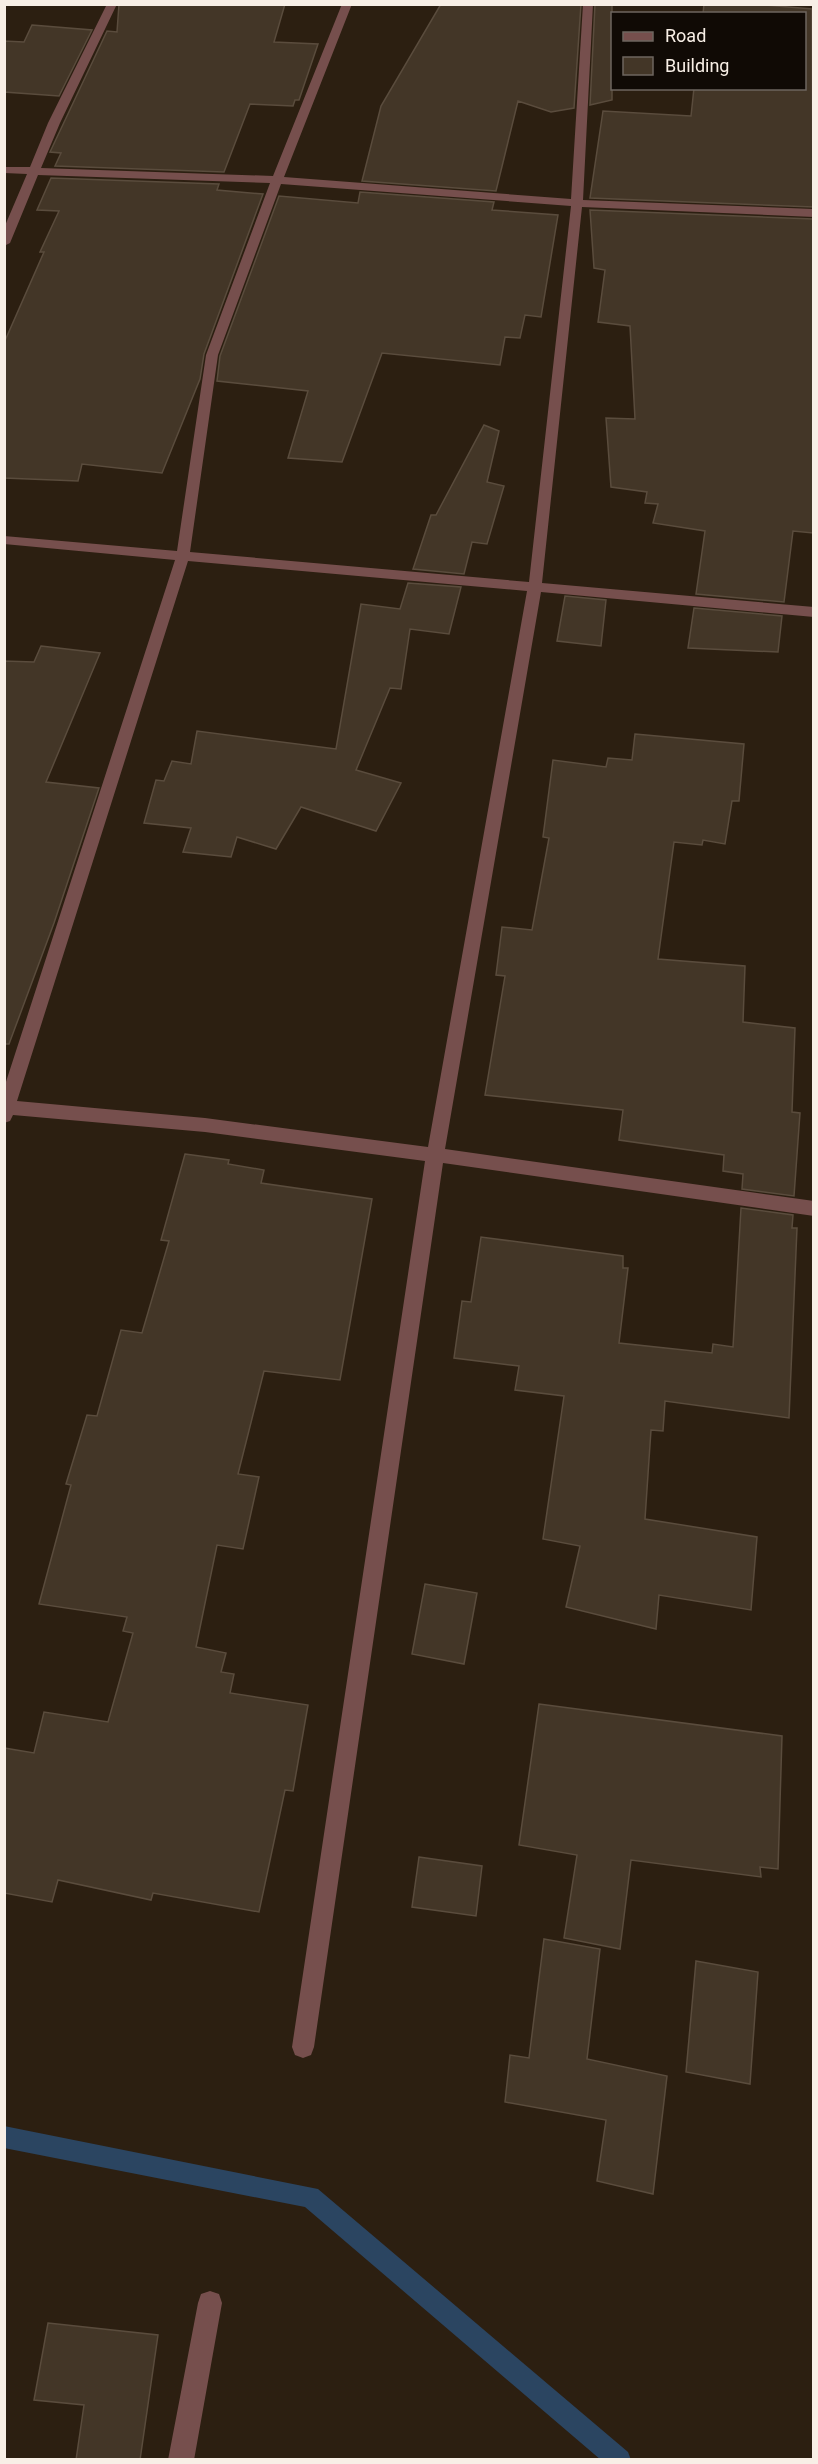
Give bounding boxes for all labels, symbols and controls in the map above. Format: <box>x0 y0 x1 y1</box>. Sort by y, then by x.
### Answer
legend <box>611 12 806 90</box>
text: Road <box>665 25 706 46</box>
text: Building <box>665 55 729 76</box>

